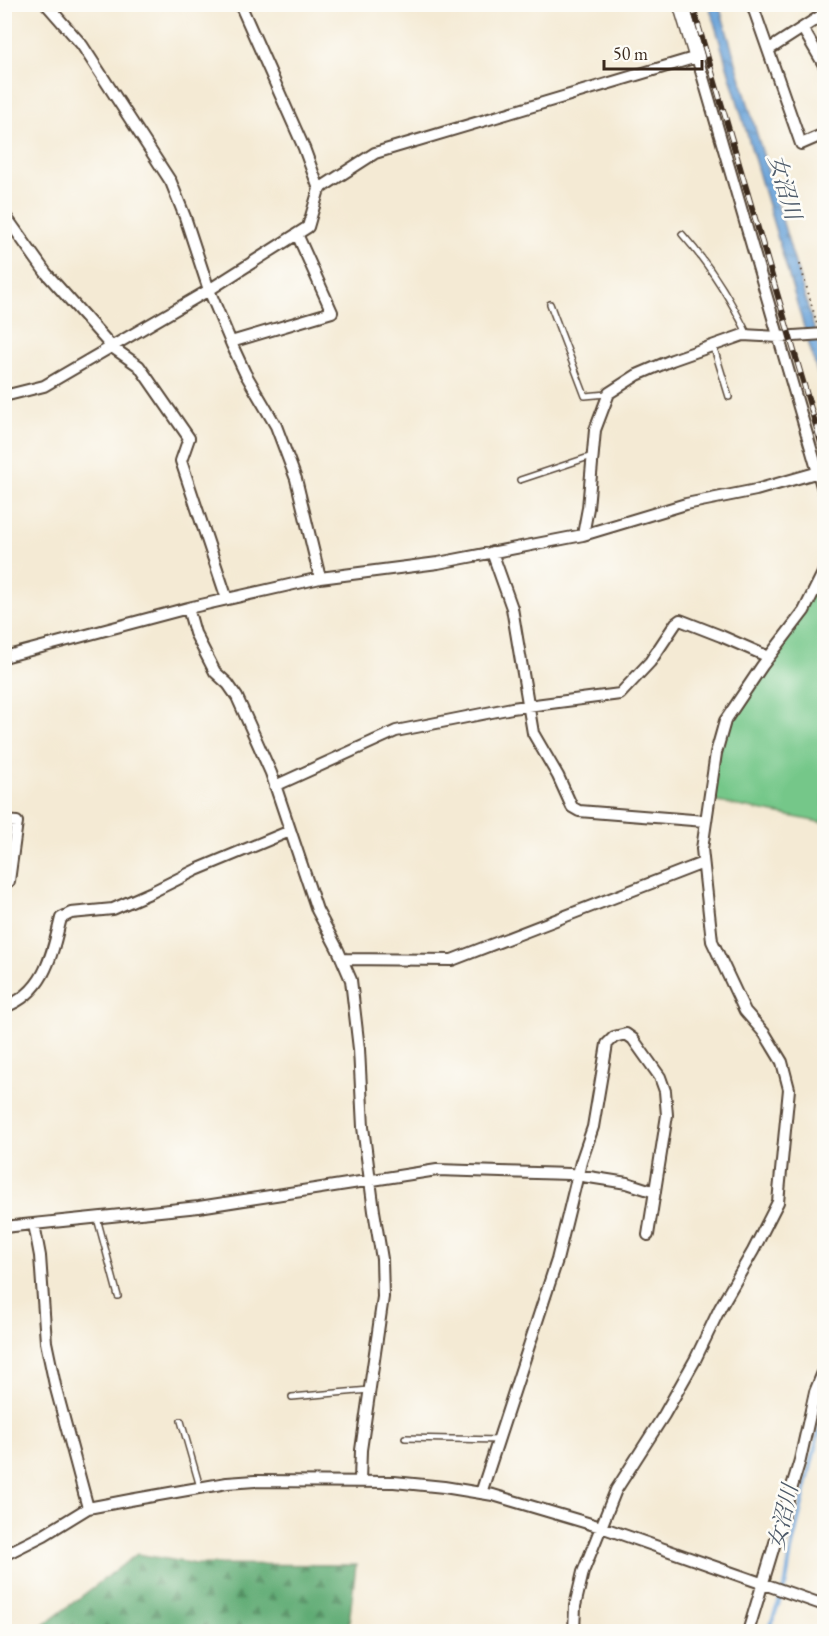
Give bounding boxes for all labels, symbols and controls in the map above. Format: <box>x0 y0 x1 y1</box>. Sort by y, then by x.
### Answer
scale bar <box>604 33 702 71</box>
text: 50 m <box>613 42 648 65</box>
water label: 女沼川 <box>762 151 809 225</box>
water label: 女沼川 <box>761 1480 805 1552</box>

